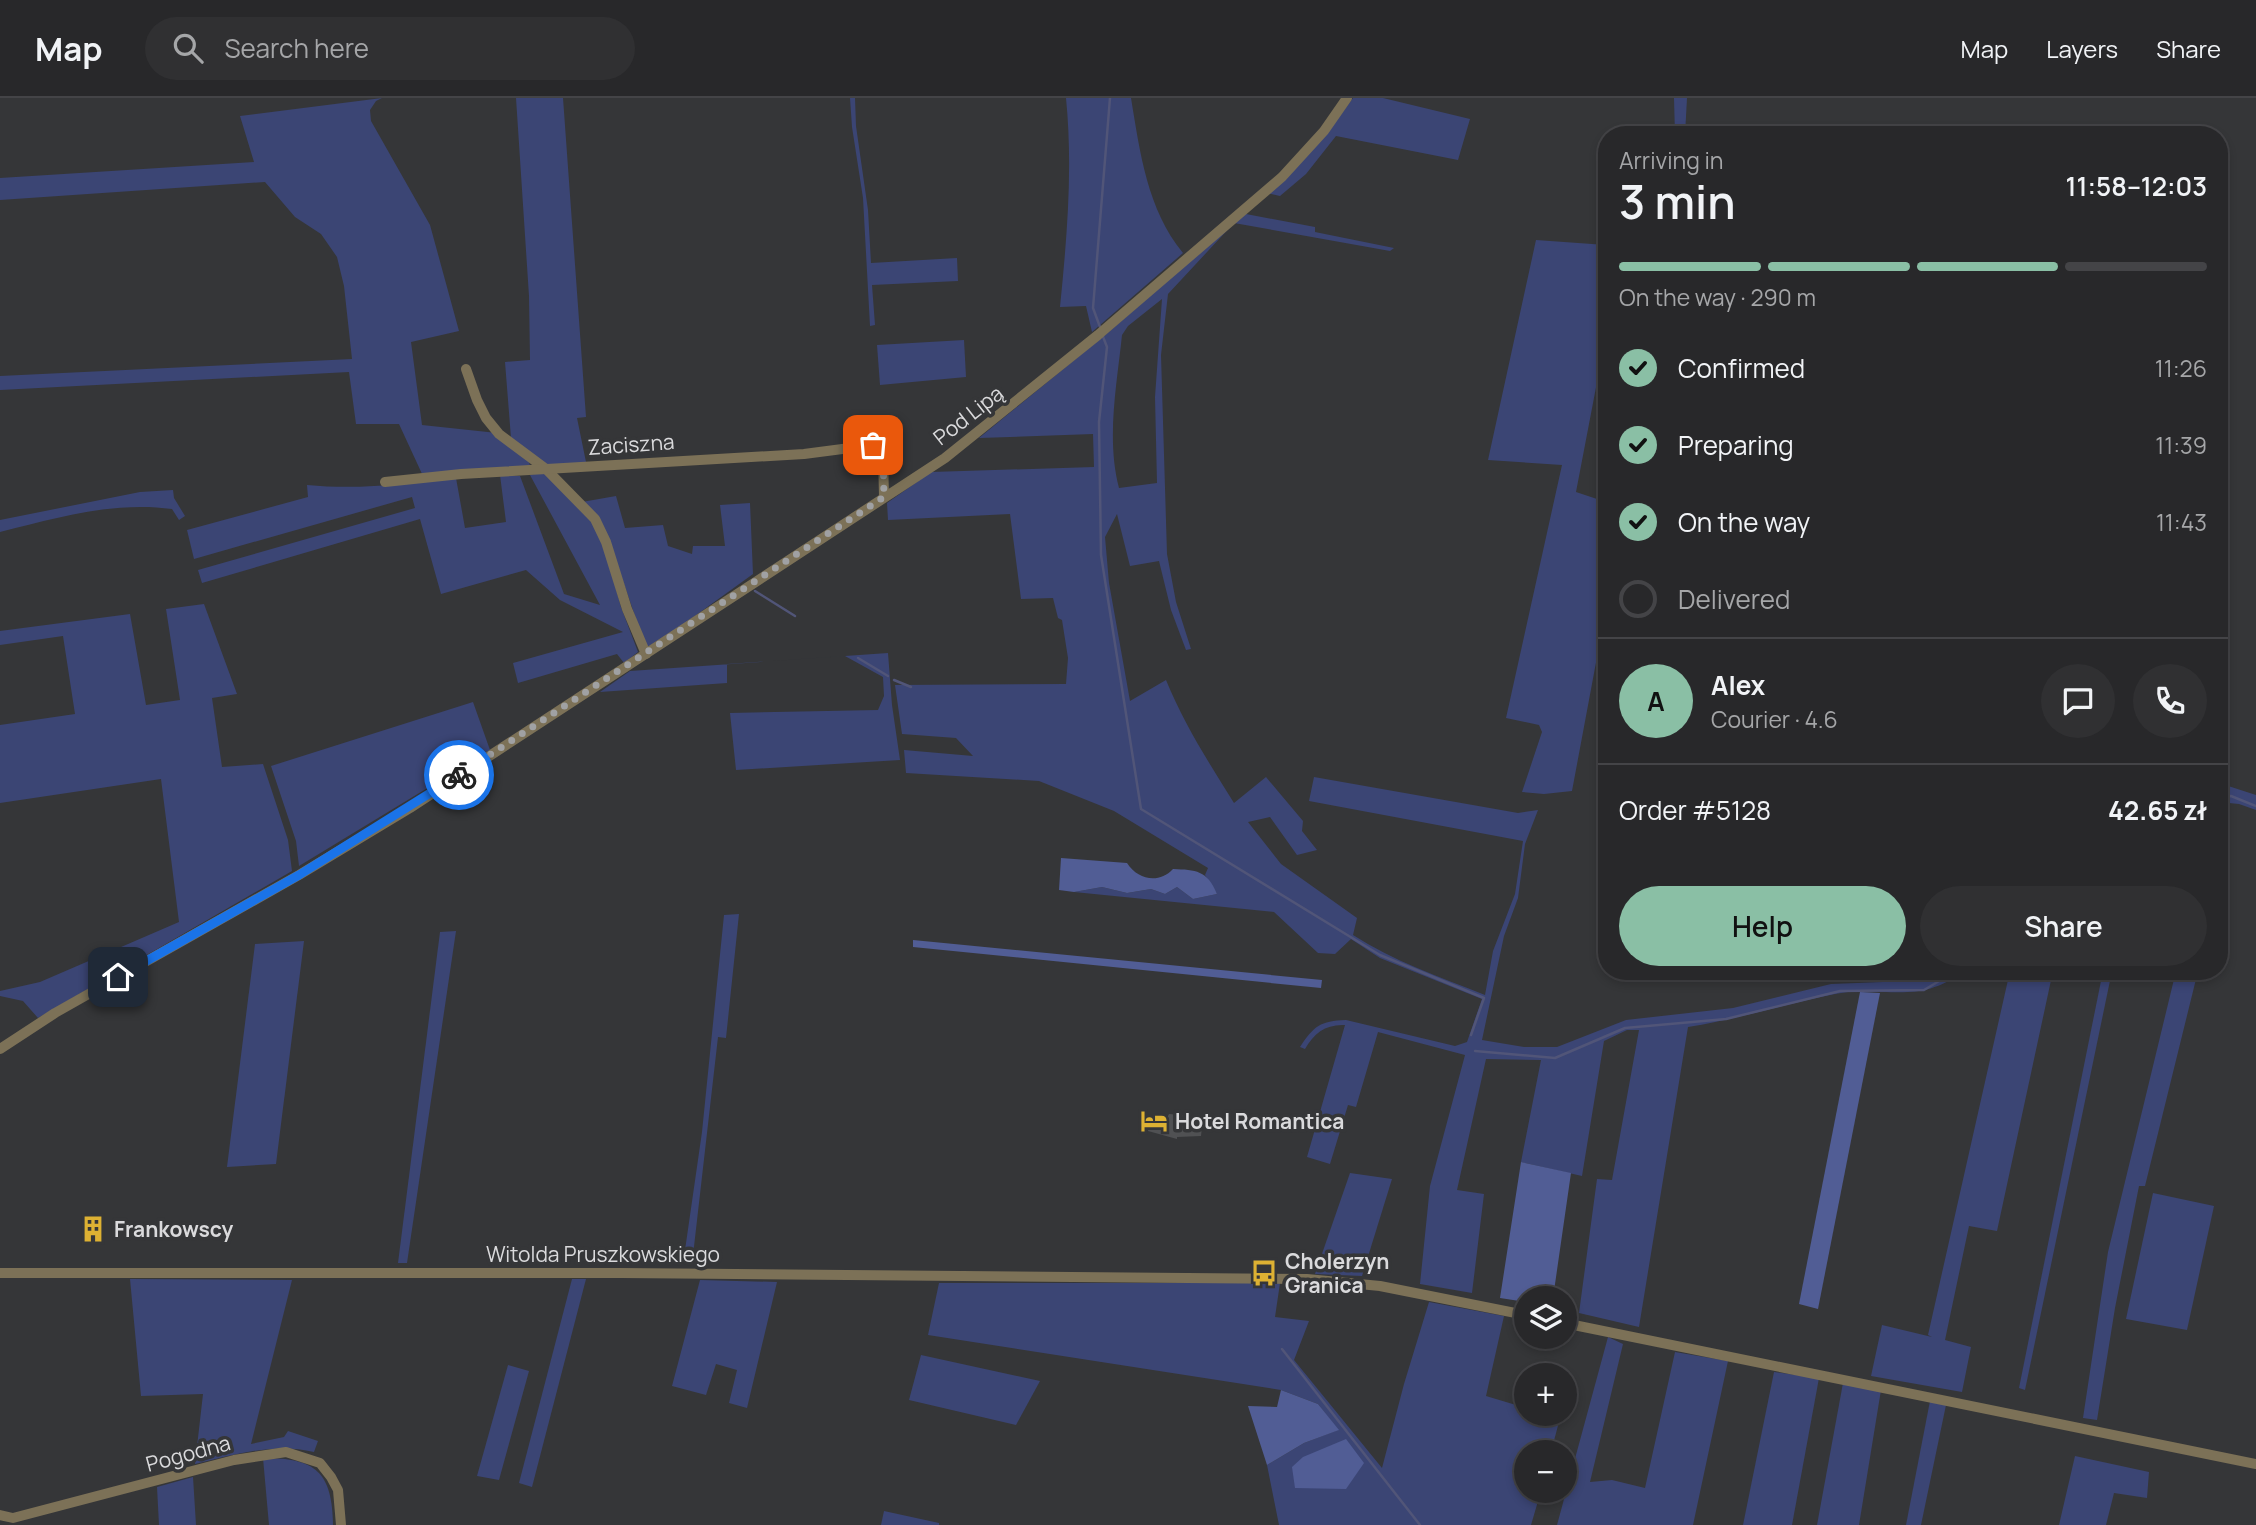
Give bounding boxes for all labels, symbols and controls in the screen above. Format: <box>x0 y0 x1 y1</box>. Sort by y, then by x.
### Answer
search box <box>145 17 635 80</box>
text: Map <box>35 26 103 71</box>
icon: search <box>169 29 207 67</box>
text: Search here <box>225 30 369 66</box>
text: Map <box>1961 32 2008 65</box>
text: Layers <box>2046 32 2118 65</box>
text: Share <box>2156 32 2221 65</box>
text: Arriving in <box>1619 144 1724 176</box>
text: 11:58–12:03 <box>2066 168 2207 204</box>
text: 3 min <box>1619 170 1736 233</box>
text: On the way · 290 m <box>1619 281 1816 313</box>
icon: check <box>1619 349 1657 387</box>
text: Confirmed <box>1678 350 1805 386</box>
text: 11:26 <box>2155 352 2207 384</box>
street label: Pod Lipą <box>927 379 1009 451</box>
pin <box>843 415 903 475</box>
icon: bag <box>854 426 892 464</box>
icon: check <box>1619 426 1657 464</box>
street label: Zaciszna <box>587 427 675 461</box>
text: Preparing <box>1678 427 1794 463</box>
text: 11:39 <box>2155 429 2207 461</box>
icon: check <box>1619 503 1657 541</box>
text: On the way <box>1678 504 1810 540</box>
text: 11:43 <box>2156 506 2207 538</box>
text: Delivered <box>1678 581 1790 617</box>
button: chat <box>2041 664 2115 738</box>
button: phone <box>2133 664 2207 738</box>
text: Alex <box>1711 667 1765 703</box>
text: A <box>1647 683 1665 719</box>
text: Courier · 4.6 <box>1711 703 1838 735</box>
courier <box>424 740 494 810</box>
icon: bike <box>440 756 478 794</box>
text: Order #5128 <box>1619 792 1771 828</box>
text: 42.65 zł <box>2108 792 2207 828</box>
button: Help <box>1619 886 1906 966</box>
button: Share <box>1920 886 2207 966</box>
pin <box>88 947 148 1007</box>
icon: home <box>99 958 137 996</box>
hotel icon: Hotel Romantica <box>1139 1106 1169 1136</box>
place label: Hotel Romantica <box>1175 1107 1344 1135</box>
building icon: Frankowscy <box>78 1214 108 1244</box>
place label: Frankowscy <box>114 1215 233 1243</box>
street label: Witolda Pruszkowskiego <box>486 1240 720 1268</box>
place label: Cholerzyn Granica <box>1285 1247 1389 1299</box>
bus stop icon: Cholerzyn Granica <box>1249 1258 1279 1288</box>
map controls <box>1514 1286 1577 1503</box>
button: layers <box>1514 1286 1577 1349</box>
button: + <box>1514 1363 1577 1426</box>
street label: Pogodna <box>143 1428 233 1478</box>
button: − <box>1514 1440 1577 1503</box>

